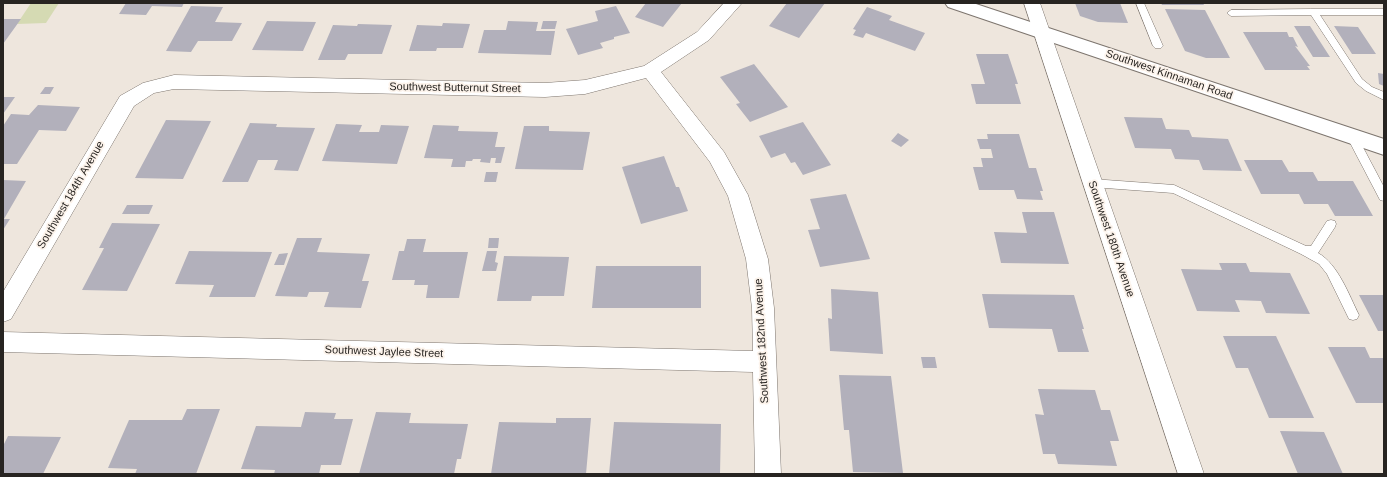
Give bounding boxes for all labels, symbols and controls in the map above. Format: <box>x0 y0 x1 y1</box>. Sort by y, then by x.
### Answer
street label: Southwest Kinnaman Road <box>1104 47 1234 103</box>
street label: Southwest Butternut Street <box>389 80 521 96</box>
street label: Southwest 184th Avenue <box>35 139 107 251</box>
street label: Southwest 180th Avenue <box>1085 179 1137 299</box>
street label: Southwest 182nd Avenue <box>752 278 772 404</box>
street label: Southwest Jaylee Street <box>324 343 444 361</box>

